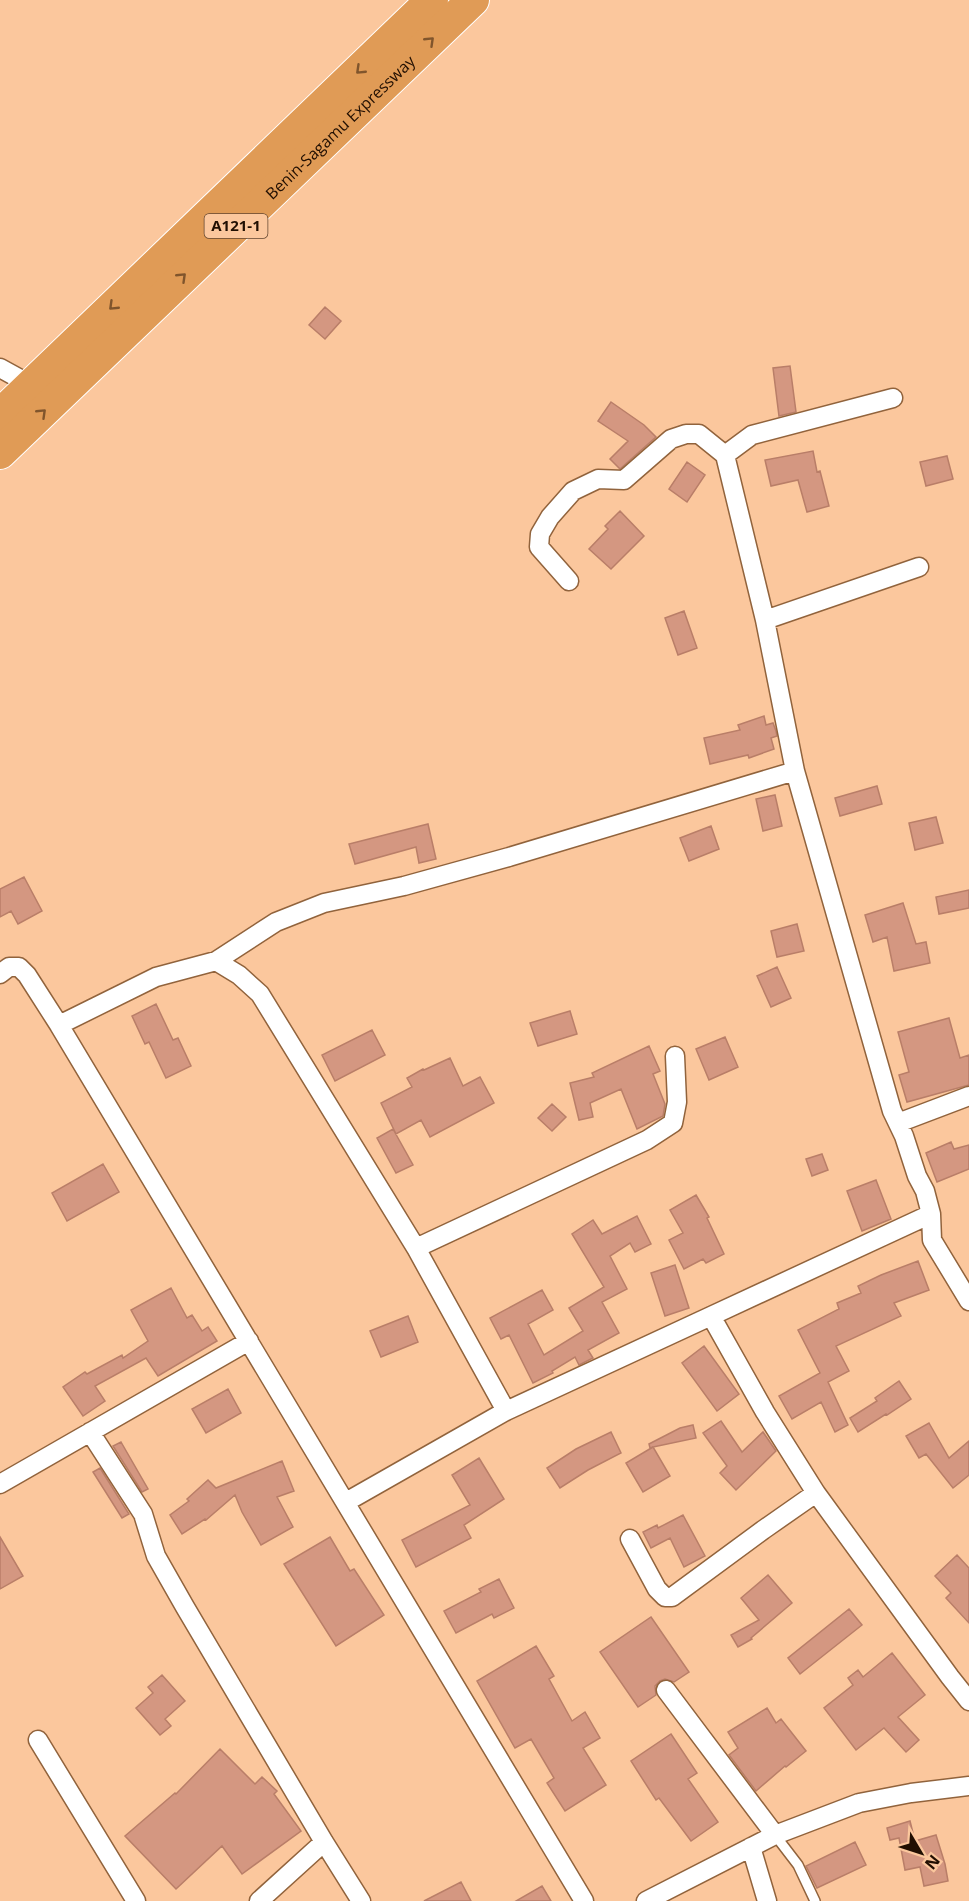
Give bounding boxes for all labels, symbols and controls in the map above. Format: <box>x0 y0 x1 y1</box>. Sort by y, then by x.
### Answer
one-way arrow <box>423 37 433 48</box>
street label: Benin-Sagamu Expressway <box>261 50 420 204</box>
one-way arrow <box>356 62 367 73</box>
road number: A121-1 <box>204 214 268 238</box>
one-way arrow <box>175 274 186 285</box>
one-way arrow <box>109 299 120 310</box>
one-way arrow <box>34 409 45 420</box>
north arrow <box>891 1823 951 1883</box>
text: N <box>920 1850 945 1874</box>

